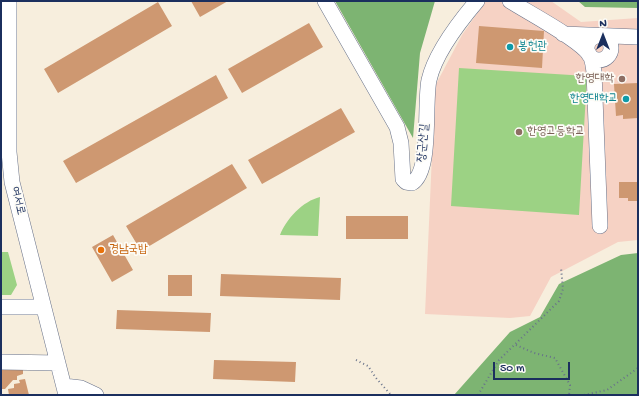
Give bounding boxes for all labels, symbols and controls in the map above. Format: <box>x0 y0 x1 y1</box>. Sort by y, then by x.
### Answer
north arrow <box>583 16 623 56</box>
text: N <box>599 18 607 30</box>
place label: 봉헌관 <box>518 40 547 54</box>
marker: 봉헌관 <box>505 42 515 52</box>
place label: 한영대학 <box>575 72 614 86</box>
marker: 한영대학 <box>617 74 627 84</box>
place label: 한영대학교 <box>570 92 618 106</box>
marker: 한영대학교 <box>621 94 631 104</box>
street label: 장군산길 <box>415 123 433 163</box>
place label: 한영고등학교 <box>527 125 585 139</box>
marker: 한영고등학교 <box>514 127 524 137</box>
street label: 여서로 <box>7 185 27 217</box>
place label: 경남국밥 <box>109 243 148 257</box>
marker: 경남국밥 <box>96 245 106 255</box>
scale bar <box>495 354 572 380</box>
text: 50 m <box>500 362 525 376</box>

